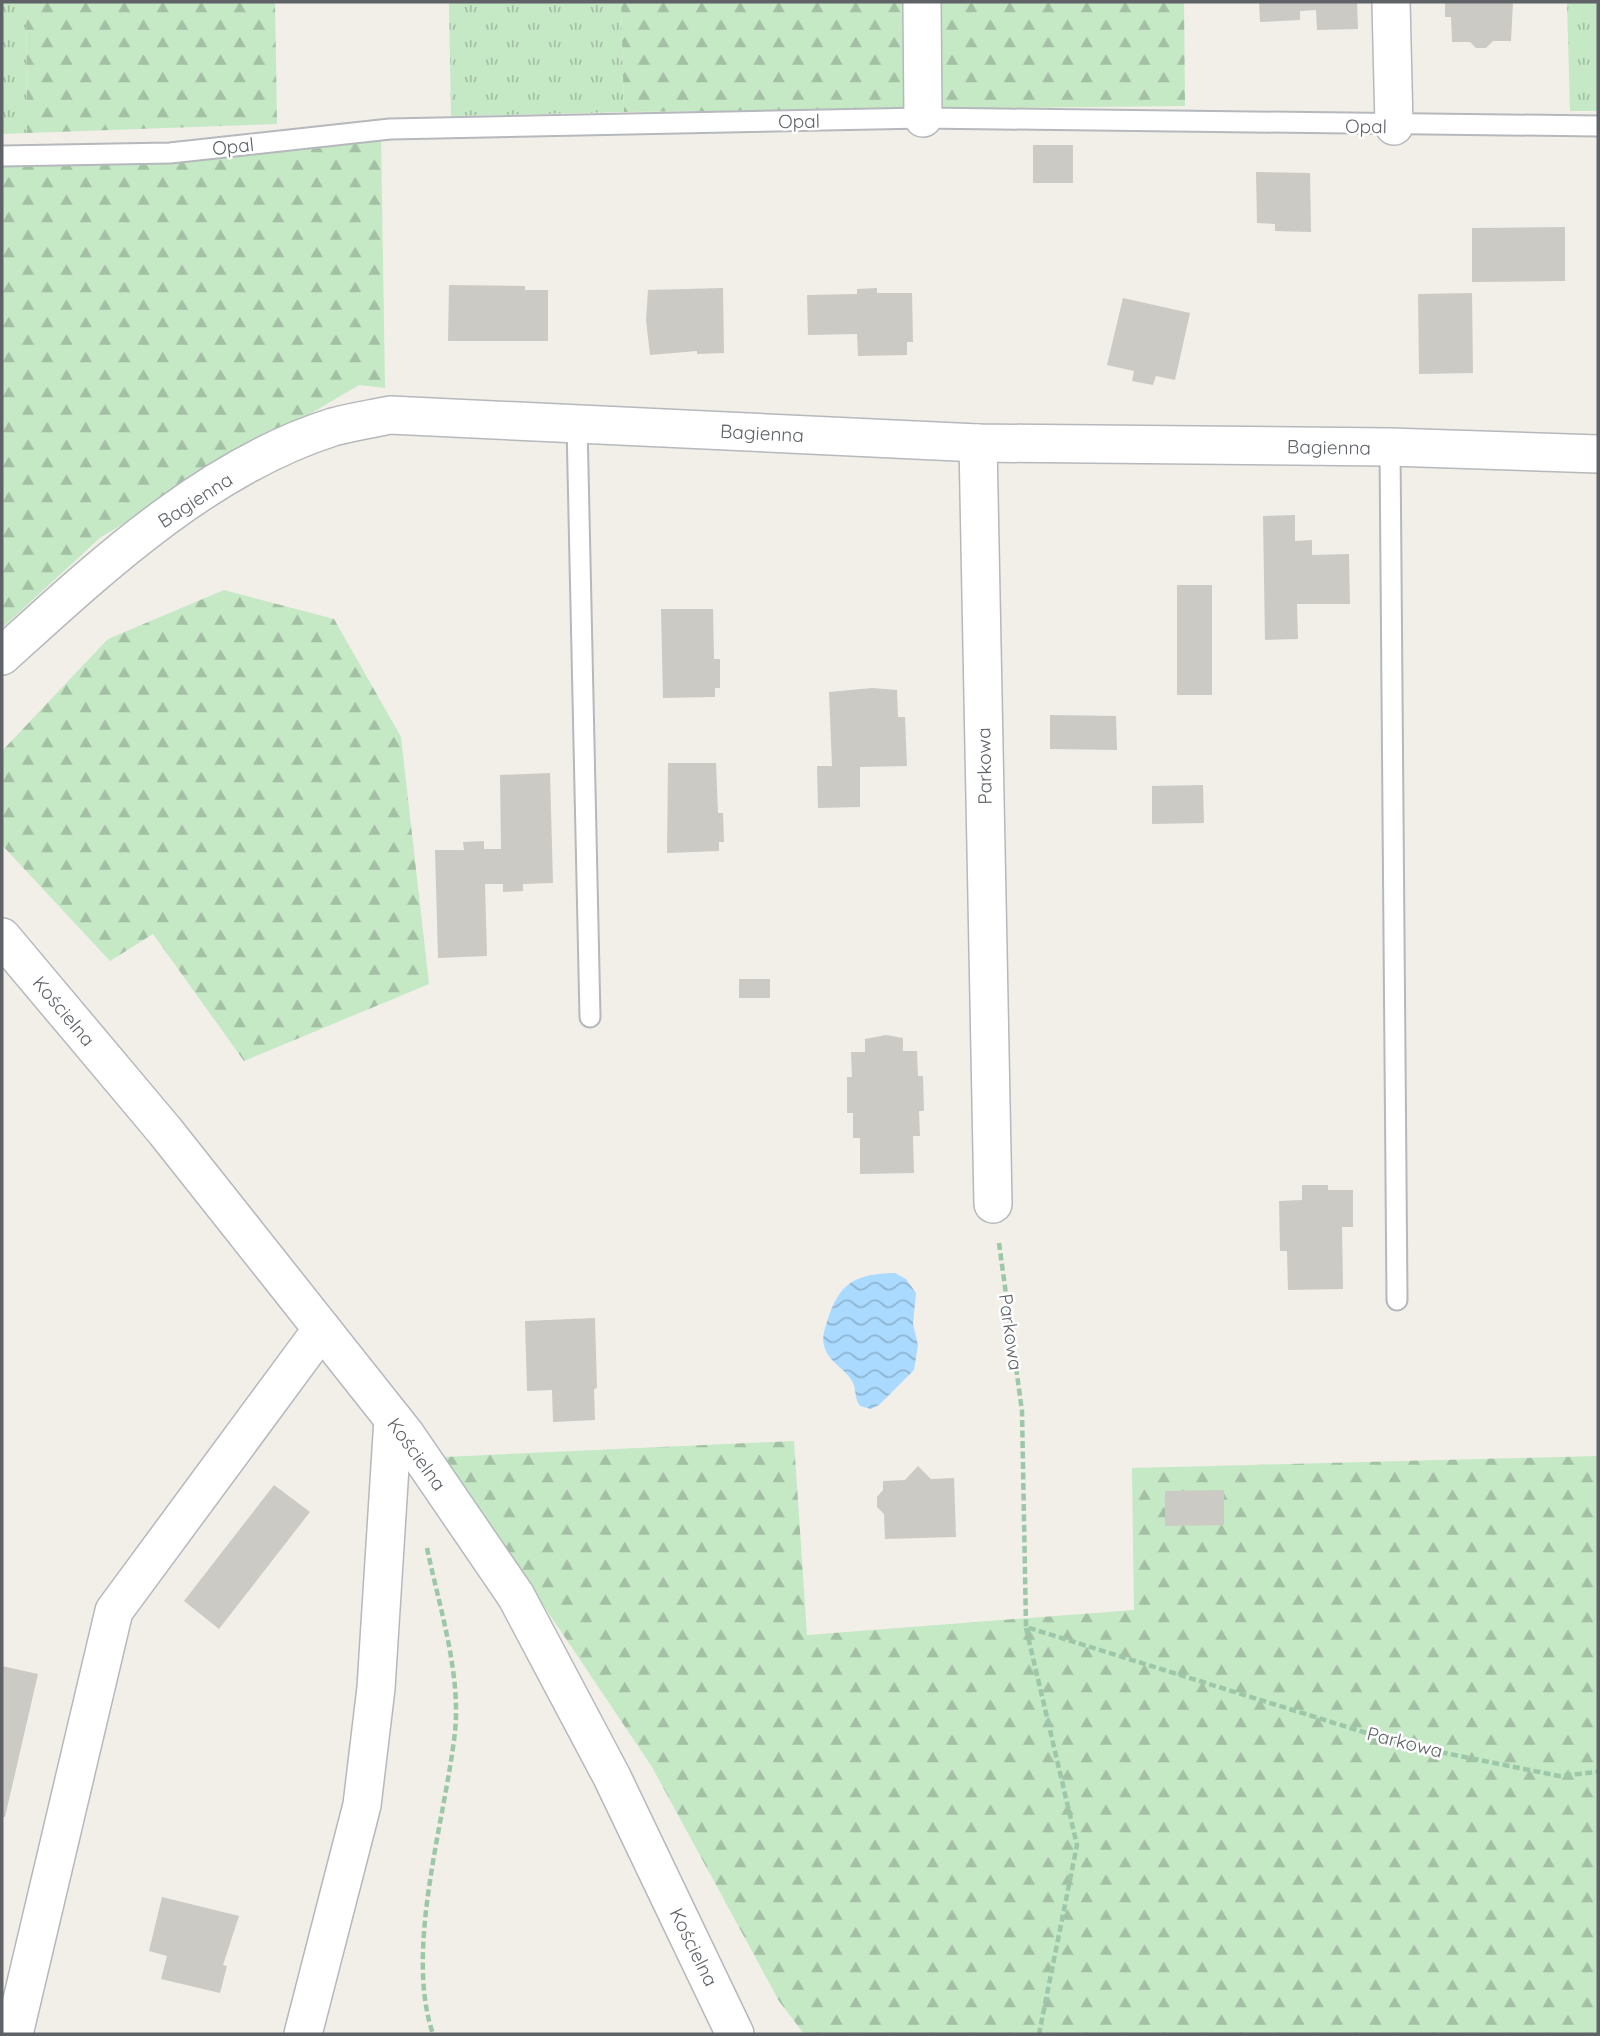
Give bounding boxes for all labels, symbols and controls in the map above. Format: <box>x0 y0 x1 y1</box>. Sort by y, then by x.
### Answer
street label: Opal <box>778 109 820 133</box>
street label: Opal <box>1345 114 1387 138</box>
street label: Opal <box>211 132 255 160</box>
street label: Bagienna <box>719 419 805 447</box>
street label: Bagienna <box>1287 434 1371 460</box>
street label: Bagienna <box>153 467 237 533</box>
street label: Parkowa <box>971 727 997 805</box>
street label: Kościelna <box>28 971 100 1051</box>
street label: Parkowa <box>994 1292 1028 1372</box>
street label: Kościelna <box>383 1413 451 1495</box>
street label: Parkowa <box>1365 1721 1445 1763</box>
street label: Kościelna <box>665 1904 723 1990</box>

